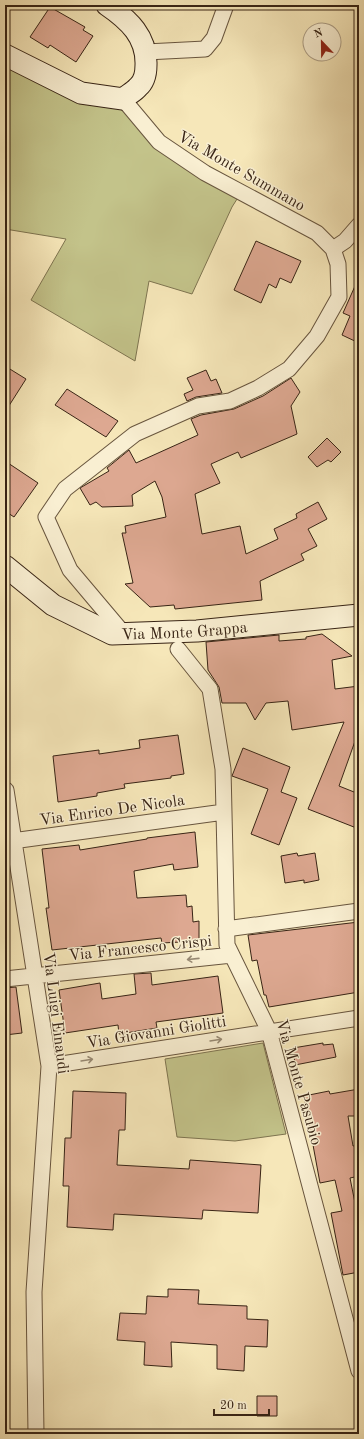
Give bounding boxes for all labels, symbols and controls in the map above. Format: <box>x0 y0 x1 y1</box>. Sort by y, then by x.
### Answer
north arrow <box>302 22 342 62</box>
text: N <box>313 27 325 41</box>
street label: Via Monte Summano <box>175 129 307 215</box>
street label: Via Monte Grappa <box>121 620 248 644</box>
street label: Via Enrico De Nicola <box>39 793 186 829</box>
street label: Via Francesco Crispi <box>68 934 213 964</box>
street label: Via Luigi Einaudi <box>40 951 70 1075</box>
one-way arrow <box>187 955 200 963</box>
street label: Via Giovanni Giolitti <box>85 1014 227 1052</box>
street label: Via Monte Pasubio <box>272 1018 324 1147</box>
one-way arrow <box>209 1035 222 1043</box>
one-way arrow <box>80 1056 93 1064</box>
scale bar <box>214 1391 269 1417</box>
text: 20 m <box>220 1400 247 1412</box>

